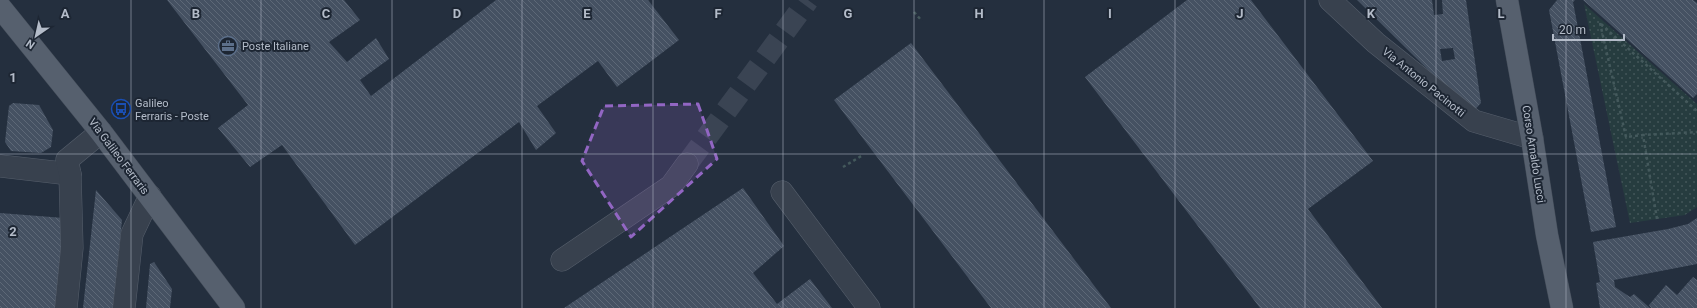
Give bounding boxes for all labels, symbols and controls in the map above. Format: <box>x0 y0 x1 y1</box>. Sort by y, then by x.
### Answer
text: A <box>61 6 70 21</box>
text: B <box>192 6 200 21</box>
text: C <box>322 6 331 21</box>
text: D <box>453 6 461 21</box>
text: E <box>583 6 591 21</box>
text: F <box>714 6 722 21</box>
text: G <box>844 6 853 21</box>
text: H <box>974 6 984 21</box>
text: I <box>1108 6 1112 21</box>
text: J <box>1236 6 1244 21</box>
text: K <box>1367 6 1376 21</box>
text: L <box>1497 6 1505 21</box>
north arrow <box>16 16 56 56</box>
scale bar <box>1553 16 1624 42</box>
text: 20 m <box>1559 23 1586 37</box>
office icon: Poste Italiane <box>217 35 239 57</box>
text: N <box>24 36 38 51</box>
place label: Poste Italiane <box>242 40 309 53</box>
street label: Via Antonio Pacinotti <box>1380 45 1468 120</box>
text: 1 <box>9 70 17 85</box>
place label: Galileo Ferraris - Poste <box>135 97 209 123</box>
bus stop icon: Galileo Ferraris - Poste <box>110 98 132 120</box>
street label: Corso Arnaldo Lucci <box>1519 104 1548 204</box>
street label: Via Galileo Ferraris <box>86 116 152 197</box>
text: 2 <box>9 224 17 239</box>

